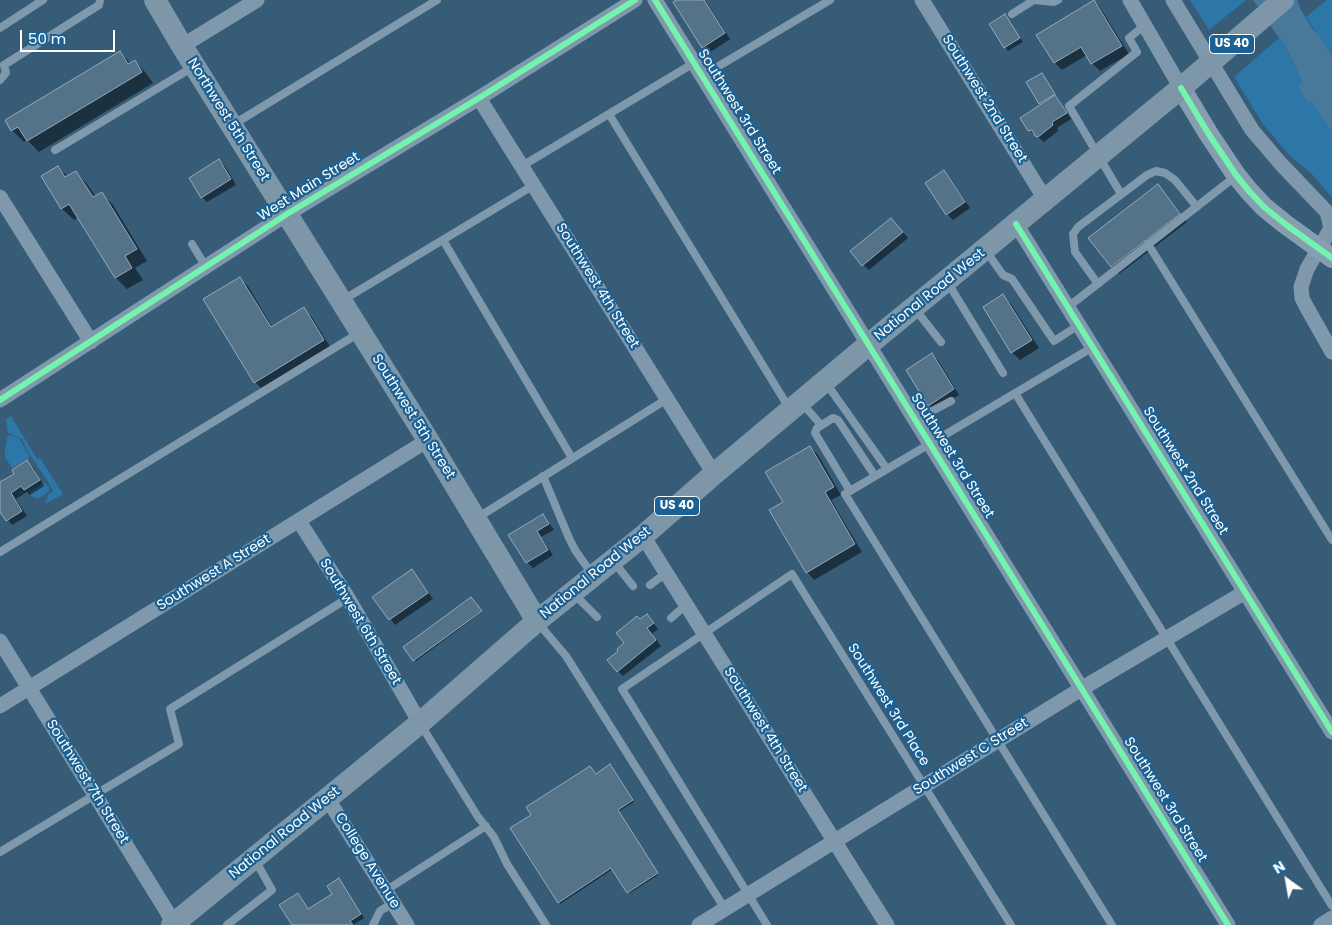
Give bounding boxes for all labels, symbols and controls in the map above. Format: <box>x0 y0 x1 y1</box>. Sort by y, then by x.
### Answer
scale bar <box>22 20 118 52</box>
text: 50 m <box>28 28 66 49</box>
street label: Southwest 2nd Street <box>938 32 1030 166</box>
road number: US 40 <box>1210 34 1254 54</box>
street label: Southwest 3rd Street <box>694 46 784 178</box>
street label: Northwest 5th Street <box>183 55 273 185</box>
street label: West Main Street <box>255 149 363 225</box>
street label: Southwest 4th Street <box>552 220 642 352</box>
street label: National Road West <box>871 245 989 345</box>
street label: Southwest 5th Street <box>368 351 458 483</box>
street label: Southwest 3rd Street <box>907 390 997 522</box>
street label: Southwest 2nd Street <box>1139 404 1231 538</box>
road number: US 40 <box>654 496 700 516</box>
street label: National Road West <box>537 523 655 623</box>
street label: Southwest A Street <box>154 531 274 615</box>
street label: Southwest 6th Street <box>316 556 404 688</box>
street label: Southwest 3rd Place <box>843 641 933 769</box>
street label: Southwest 4th Street <box>720 664 810 796</box>
street label: Southwest C Street <box>911 715 1031 799</box>
street label: Southwest 7th Street <box>42 717 132 847</box>
street label: Southwest 3rd Street <box>1120 734 1210 866</box>
street label: National Road West <box>226 783 344 883</box>
street label: College Avenue <box>331 810 403 912</box>
north arrow <box>1262 855 1312 905</box>
text: N <box>1269 856 1289 879</box>

